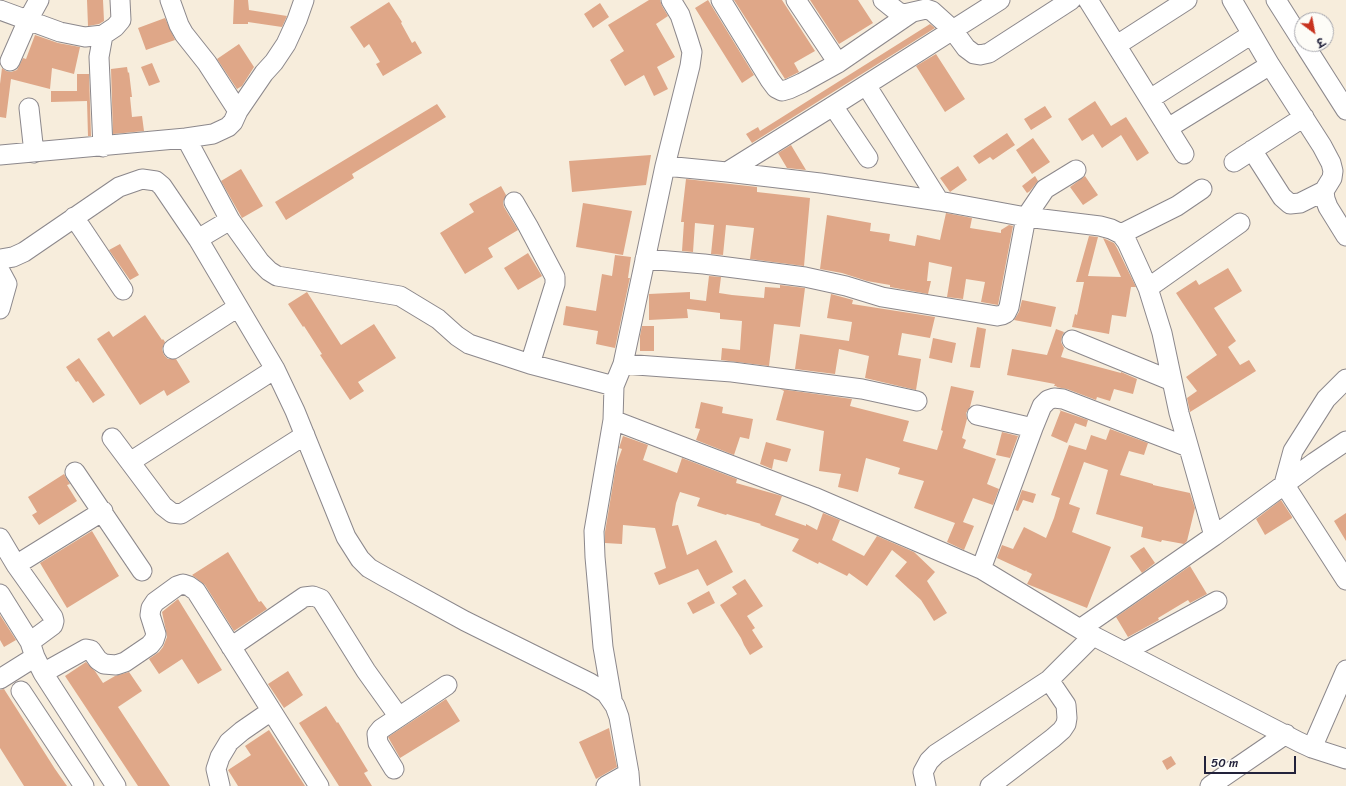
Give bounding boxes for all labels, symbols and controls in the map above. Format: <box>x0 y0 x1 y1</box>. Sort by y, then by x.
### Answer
north arrow <box>1294 12 1334 52</box>
text: उ <box>1312 32 1328 52</box>
scale bar <box>1206 748 1298 774</box>
text: 50 m <box>1211 752 1238 774</box>

